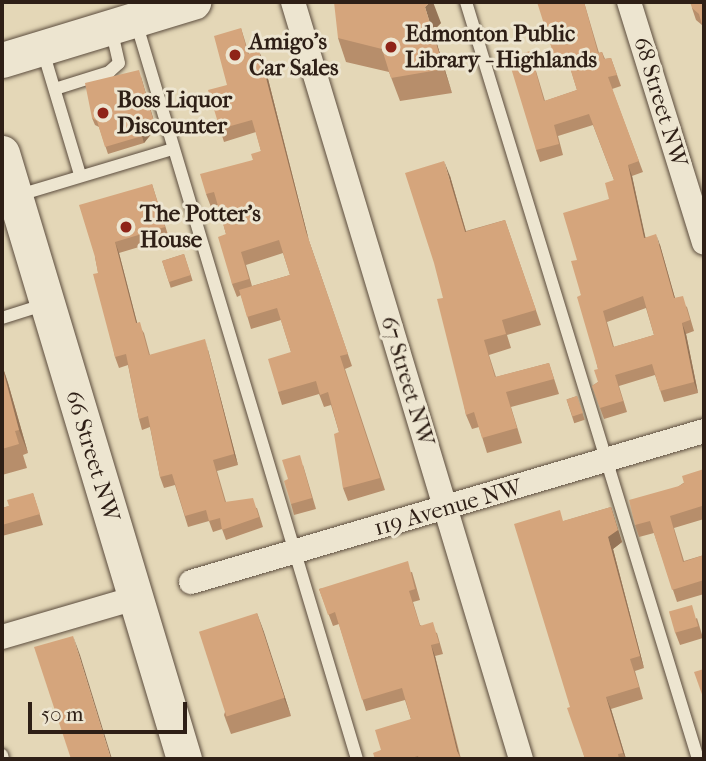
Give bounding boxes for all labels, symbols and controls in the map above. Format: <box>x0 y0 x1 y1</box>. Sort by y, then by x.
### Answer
place label: Edmonton Public Library - Highlands <box>405 20 597 74</box>
place label: Amigo's Car Sales <box>249 28 338 82</box>
street label: 68 Street NW <box>627 34 693 170</box>
marker: Edmonton Public Library - Highlands <box>383 39 399 55</box>
marker: Amigo's Car Sales <box>227 47 243 63</box>
place label: Boss Liquor Discounter <box>117 86 232 140</box>
marker: Boss Liquor Discounter <box>95 105 111 121</box>
place label: The Potter's House <box>140 200 261 254</box>
marker: The Potter's House <box>118 219 134 235</box>
street label: 67 Street NW <box>374 313 440 449</box>
street label: 66 Street NW <box>59 387 125 525</box>
street label: 119 Avenue NW <box>371 474 525 542</box>
scale bar <box>32 688 191 732</box>
text: 50 m <box>41 702 84 726</box>

